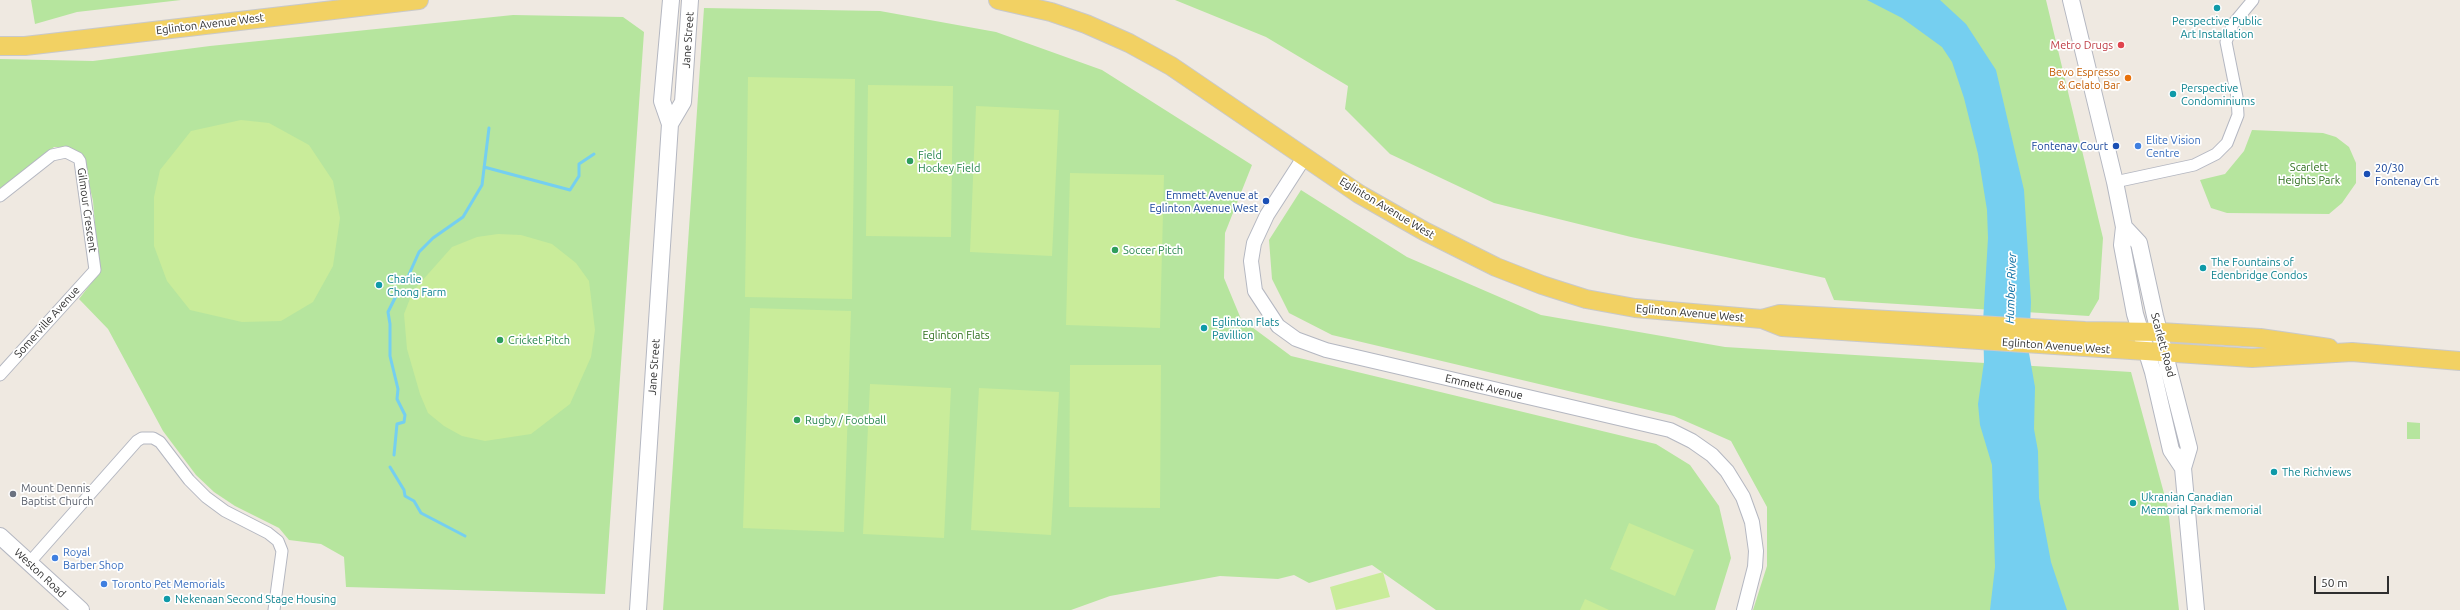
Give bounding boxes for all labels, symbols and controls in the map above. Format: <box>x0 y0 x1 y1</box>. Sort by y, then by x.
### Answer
marker: Perspective Public Art Installation <box>2212 3 2222 13</box>
street label: Eglinton Avenue West <box>155 11 265 37</box>
street label: Jane Street <box>679 11 697 69</box>
place label: Perspective Public Art Installation <box>2172 14 2262 40</box>
place label: Metro Drugs <box>2051 38 2113 52</box>
marker: Metro Drugs <box>2116 40 2126 50</box>
place label: Bevo Espresso & Gelato Bar <box>2049 65 2120 91</box>
marker: Bevo Espresso & Gelato Bar <box>2123 73 2133 83</box>
place label: Perspective Condominiums <box>2181 81 2255 107</box>
marker: Perspective Condominiums <box>2168 89 2178 99</box>
place label: Elite Vision Centre <box>2146 133 2201 159</box>
place label: Fontenay Court <box>2031 139 2108 153</box>
marker: Fontenay Court <box>2111 141 2121 151</box>
marker: Elite Vision Centre <box>2133 141 2143 151</box>
place label: Field Hockey Field <box>918 148 980 174</box>
marker: Field Hockey Field <box>905 156 915 166</box>
park label: Scarlett Heights Park <box>2278 160 2340 186</box>
place label: 20/30 Fontenay Crt <box>2375 161 2439 187</box>
street label: Gilmour Crescent <box>75 167 99 253</box>
marker: 20/30 Fontenay Crt <box>2362 169 2372 179</box>
street label: Eglinton Avenue West <box>1337 174 1437 242</box>
place label: Emmett Avenue at Eglinton Avenue West <box>1150 188 1258 214</box>
marker: Emmett Avenue at Eglinton Avenue West <box>1261 196 1271 206</box>
place label: Soccer Pitch <box>1123 243 1183 257</box>
marker: Soccer Pitch <box>1110 245 1120 255</box>
water label: Humber River <box>2003 252 2019 324</box>
place label: The Fountains of Edenbridge Condos <box>2211 255 2308 281</box>
marker: The Fountains of Edenbridge Condos <box>2198 263 2208 273</box>
place label: Charlie Chong Farm <box>387 272 446 298</box>
marker: Charlie Chong Farm <box>374 280 384 290</box>
street label: Somerville Avenue <box>11 284 83 360</box>
street label: Eglinton Avenue West <box>1635 302 1745 324</box>
street label: Scarlett Road <box>2148 311 2178 379</box>
place label: Eglinton Flats Pavillion <box>1212 315 1279 341</box>
marker: Eglinton Flats Pavillion <box>1199 323 1209 333</box>
park label: Eglinton Flats <box>922 328 990 342</box>
place label: Cricket Pitch <box>508 333 570 347</box>
marker: Cricket Pitch <box>495 335 505 345</box>
street label: Eglinton Avenue West <box>2001 336 2111 356</box>
street label: Jane Street <box>645 338 663 396</box>
street label: Emmett Avenue <box>1444 372 1524 402</box>
place label: Rugby / Football <box>805 413 886 427</box>
marker: Rugby / Football <box>792 415 802 425</box>
place label: The Richviews <box>2282 465 2351 479</box>
marker: The Richviews <box>2269 467 2279 477</box>
place label: Mount Dennis Baptist Church <box>21 481 94 507</box>
marker: Mount Dennis Baptist Church <box>8 489 18 499</box>
place label: Ukranian Canadian Memorial Park memorial <box>2141 490 2262 516</box>
marker: Ukranian Canadian Memorial Park memorial <box>2128 498 2138 508</box>
place label: Royal Barber Shop <box>63 545 124 571</box>
street label: Weston Road <box>11 546 69 600</box>
marker: Royal Barber Shop <box>50 553 60 563</box>
scale bar <box>2316 568 2391 594</box>
text: 50 m <box>2321 576 2348 589</box>
place label: Toronto Pet Memorials <box>112 577 225 591</box>
marker: Toronto Pet Memorials <box>99 579 109 589</box>
place label: Nekenaan Second Stage Housing <box>175 592 336 606</box>
marker: Nekenaan Second Stage Housing <box>162 594 172 604</box>

